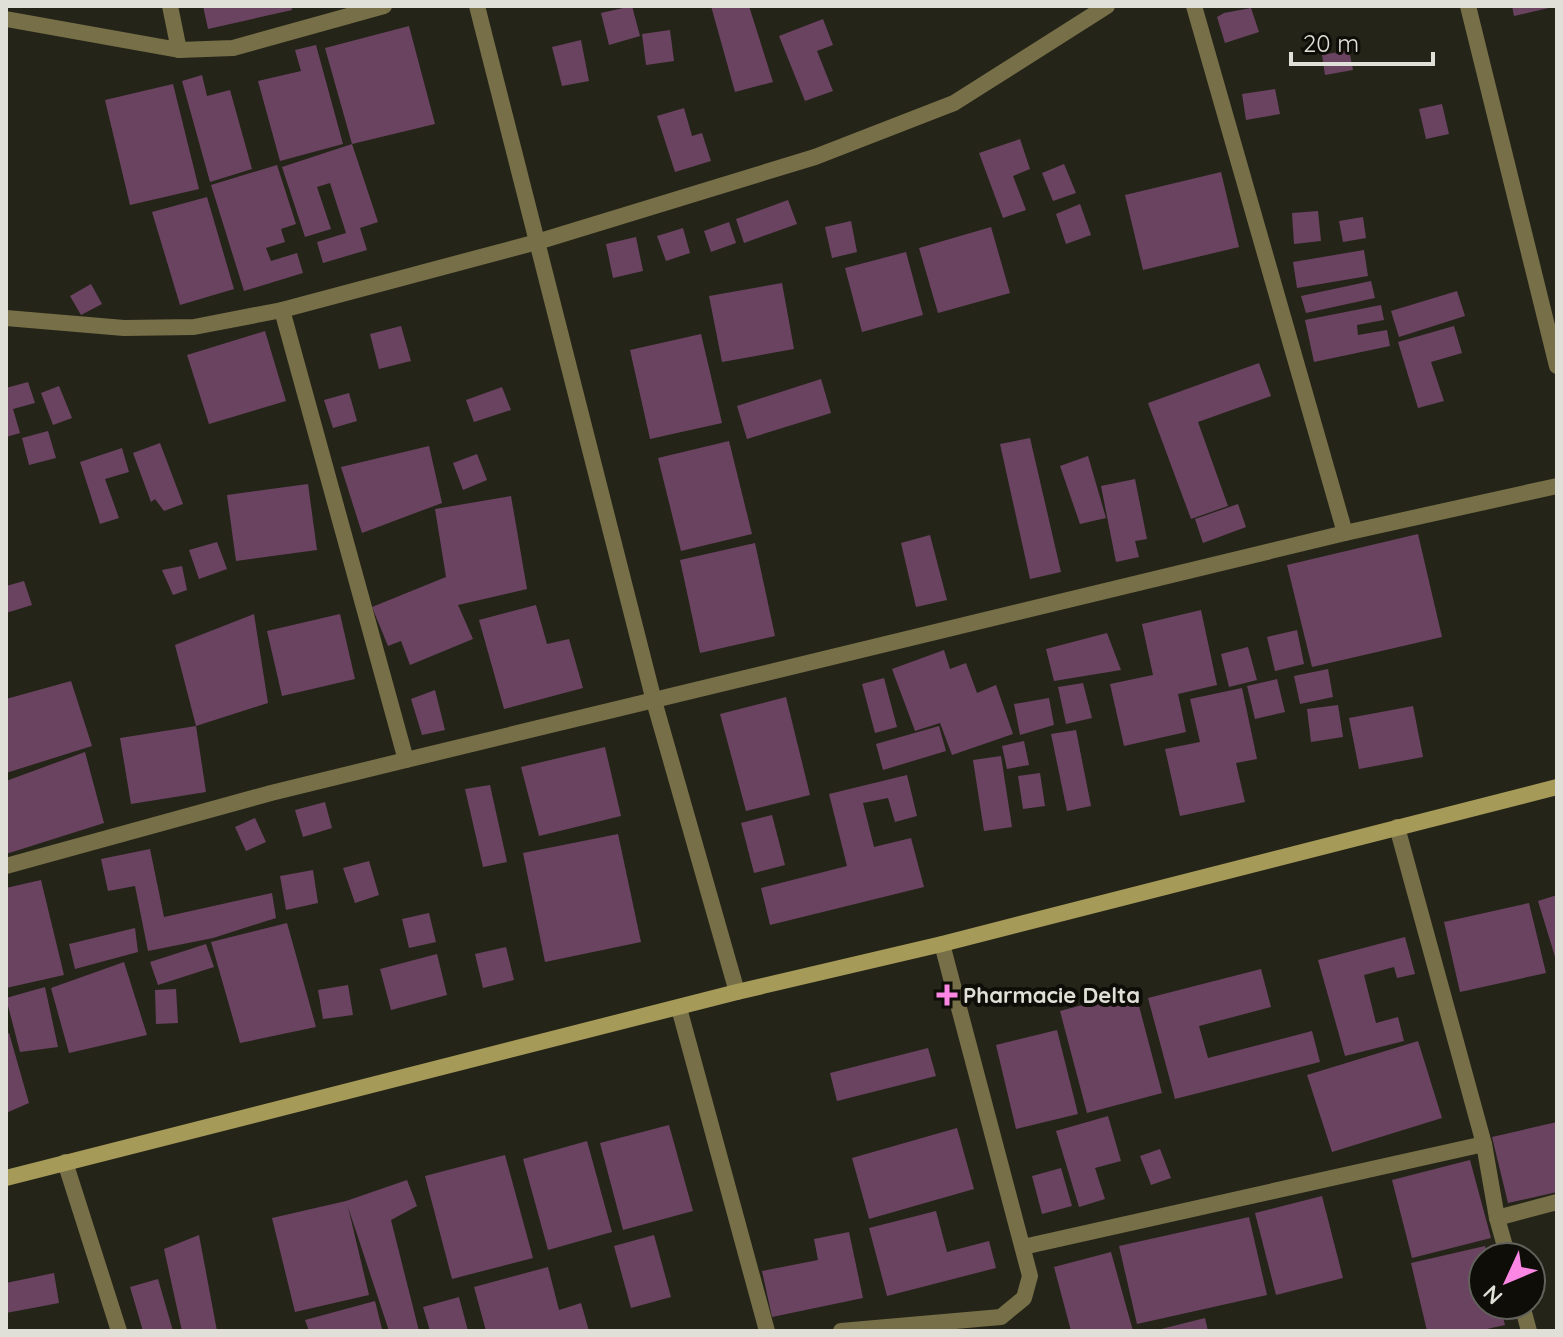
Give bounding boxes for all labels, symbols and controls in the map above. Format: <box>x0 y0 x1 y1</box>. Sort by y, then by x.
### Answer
scale bar <box>1291 16 1433 66</box>
text: 20 m <box>1303 28 1359 58</box>
place label: Pharmacie Delta <box>963 981 1140 1009</box>
marker: Pharmacie Delta <box>938 986 956 1004</box>
north arrow <box>1467 1241 1547 1321</box>
text: N <box>1477 1279 1508 1310</box>

